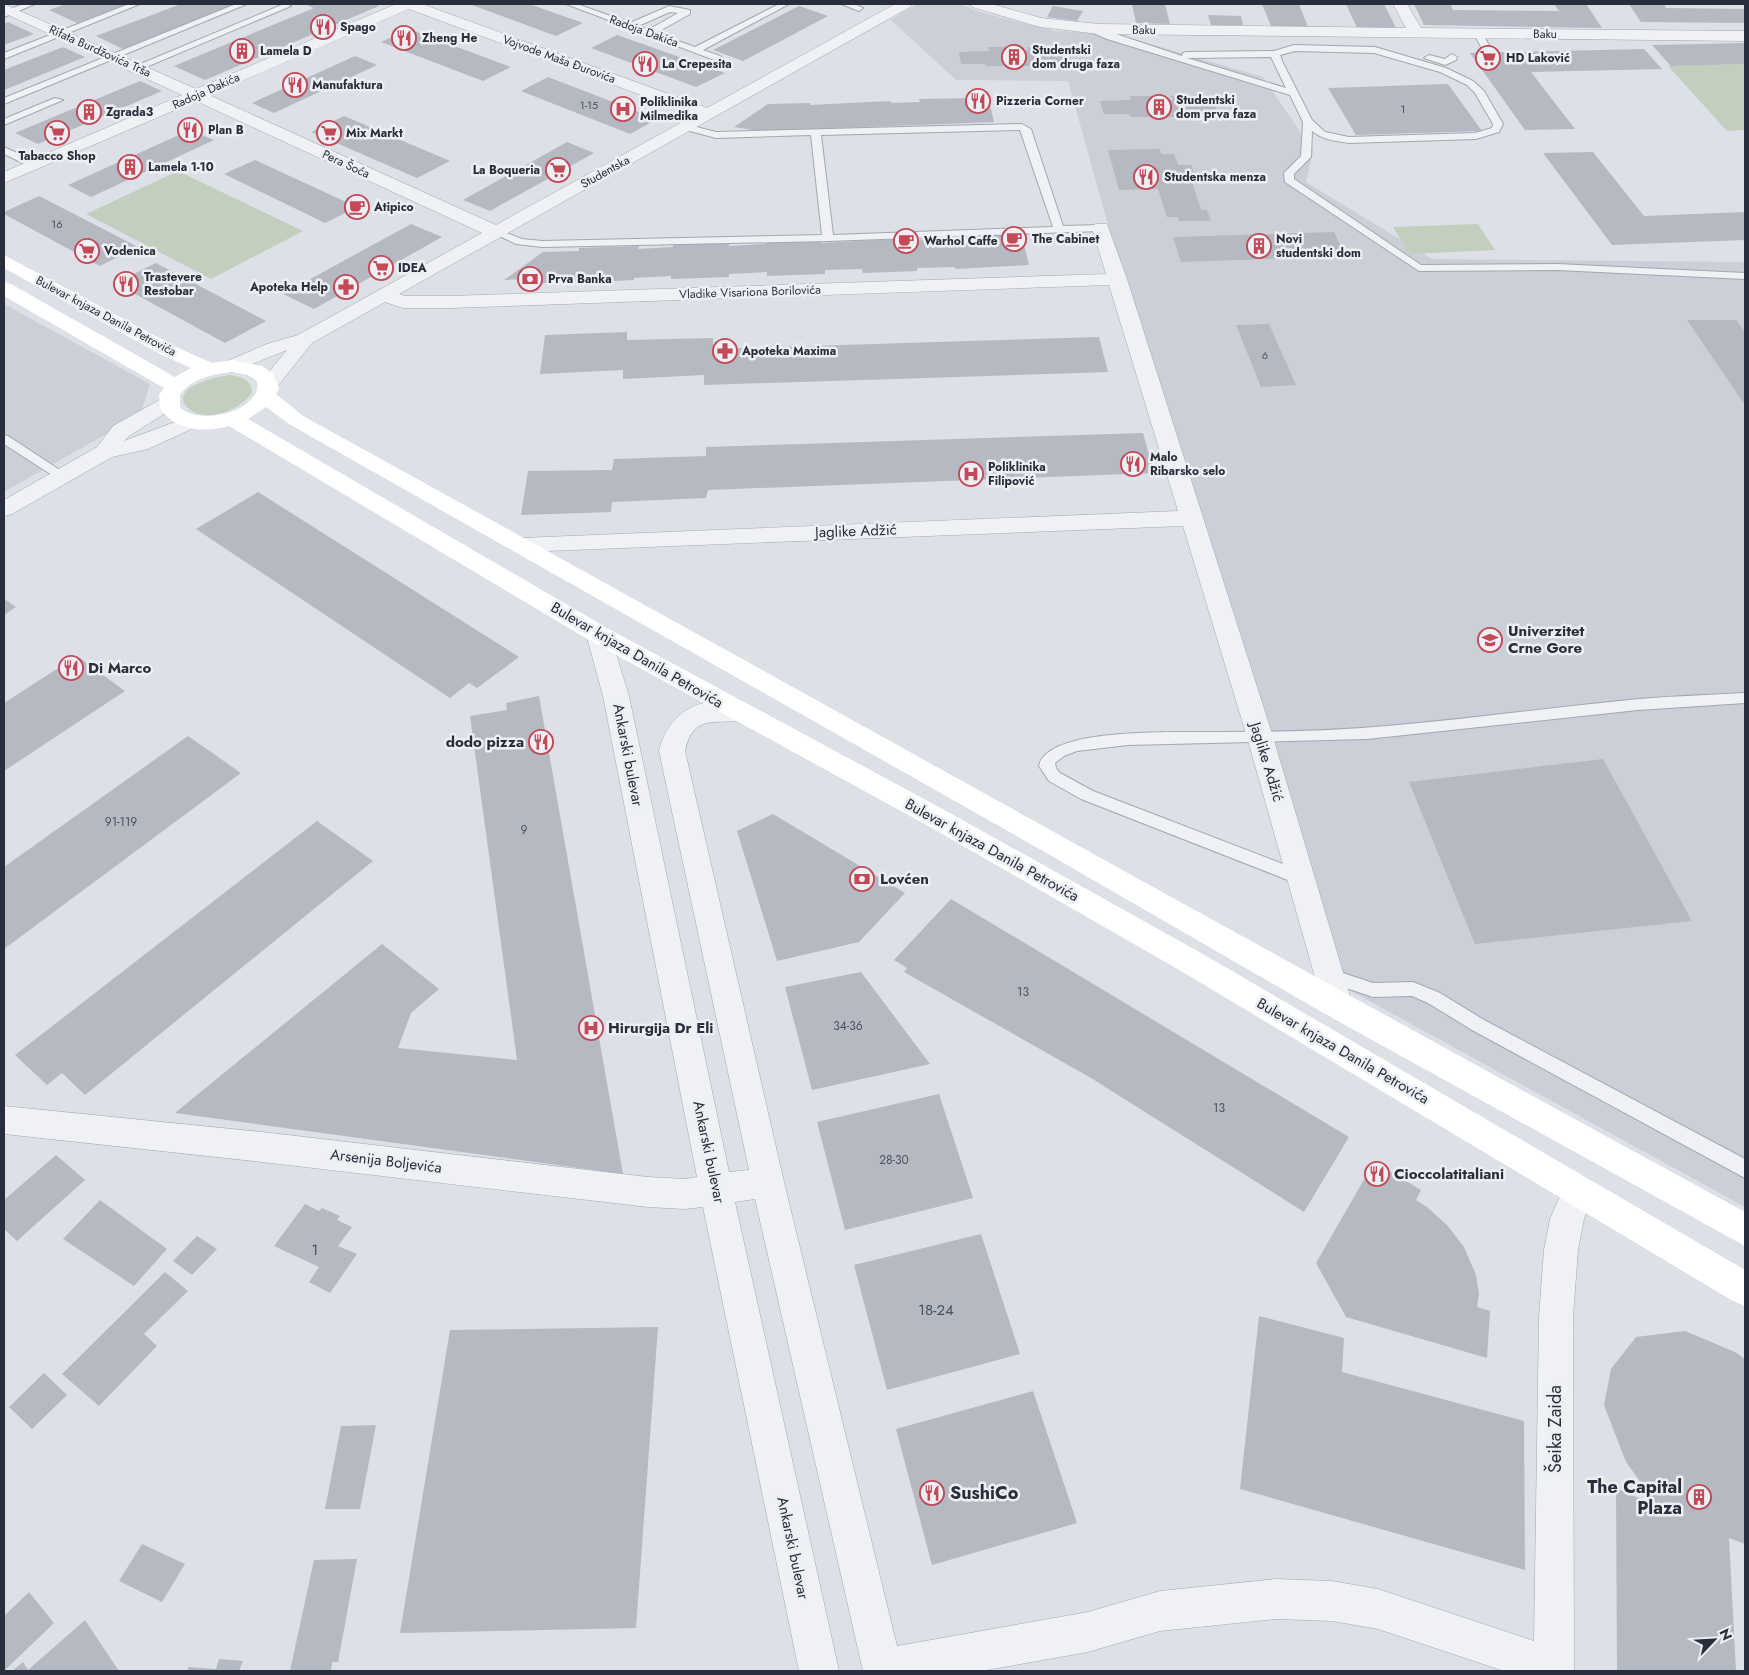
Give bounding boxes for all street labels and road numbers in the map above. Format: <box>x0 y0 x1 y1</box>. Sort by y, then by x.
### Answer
street label: Radoja Dakića <box>607 10 681 52</box>
street label: Rifata Burdžovića Trša <box>46 20 154 82</box>
street label: Baku <box>1132 21 1156 39</box>
street label: Baku <box>1533 25 1557 43</box>
street label: Vojvode Maša Đurovića <box>500 30 618 88</box>
street label: Radoja Dakića <box>169 68 243 114</box>
street label: Pera Šoća <box>319 145 373 183</box>
street label: Studentska <box>577 151 633 193</box>
street label: Bulevar knjaza Danila Petrovića <box>33 271 180 361</box>
street label: Vladike Visariona Borilovića <box>679 281 821 303</box>
street label: Jaglike Adžić <box>813 519 897 543</box>
street label: Bulevar knjaza Danila Petrovića <box>547 596 727 714</box>
street label: Ankarski bulevar <box>607 702 649 809</box>
street label: Jaglike Adžić <box>1244 718 1289 804</box>
street label: Bulevar knjaza Danila Petrovića <box>901 793 1083 907</box>
street label: Bulevar knjaza Danila Petrovića <box>1253 992 1433 1110</box>
street label: Ankarski bulevar <box>687 1099 731 1206</box>
street label: Arsenija Boljevića <box>329 1143 443 1179</box>
street label: Šeika Zaida <box>1542 1385 1568 1473</box>
street label: Ankarski bulevar <box>771 1495 815 1602</box>

